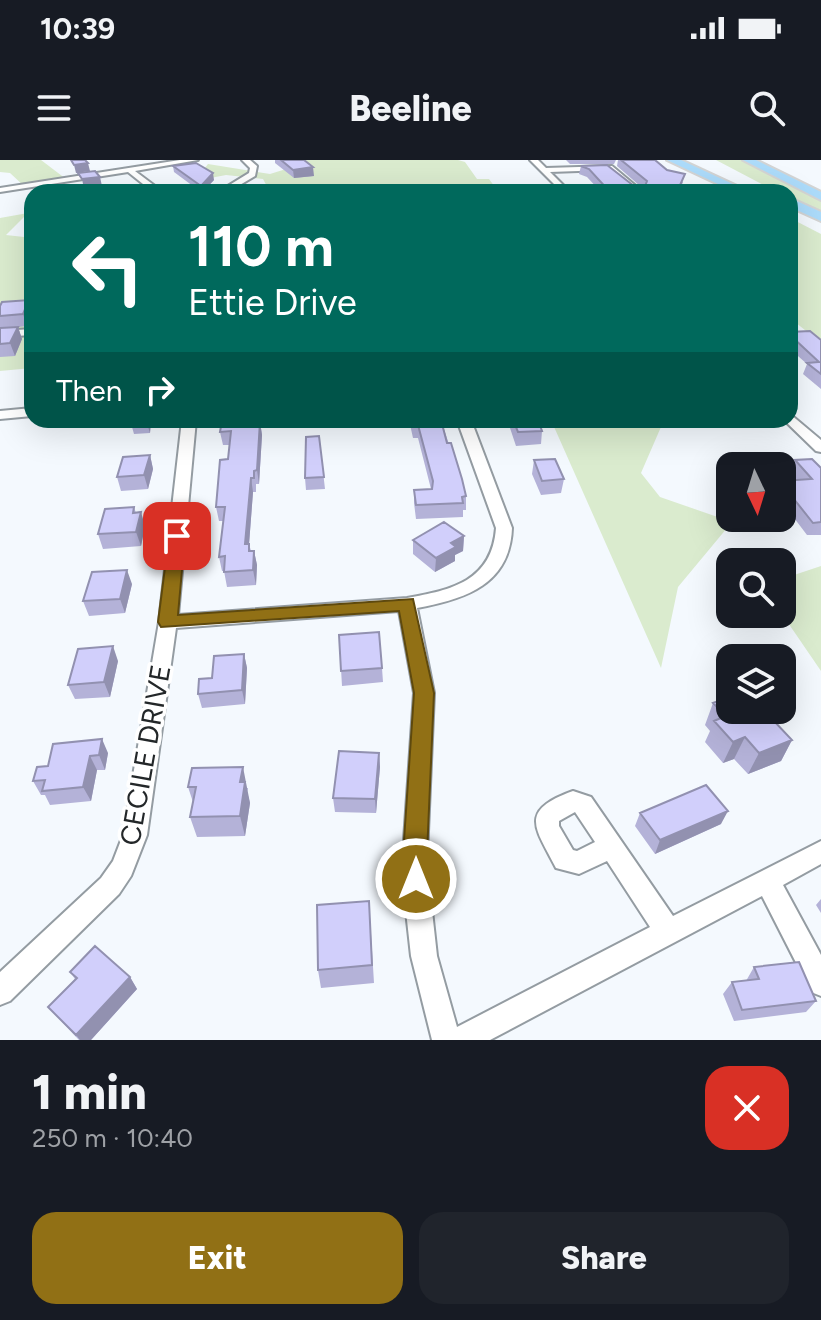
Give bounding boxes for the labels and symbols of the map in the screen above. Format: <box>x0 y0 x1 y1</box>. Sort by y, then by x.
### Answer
north arrow <box>716 452 796 532</box>
pin <box>143 502 211 570</box>
street label: CECILE DRIVE <box>112 662 178 848</box>
position arrow <box>374 837 458 921</box>

